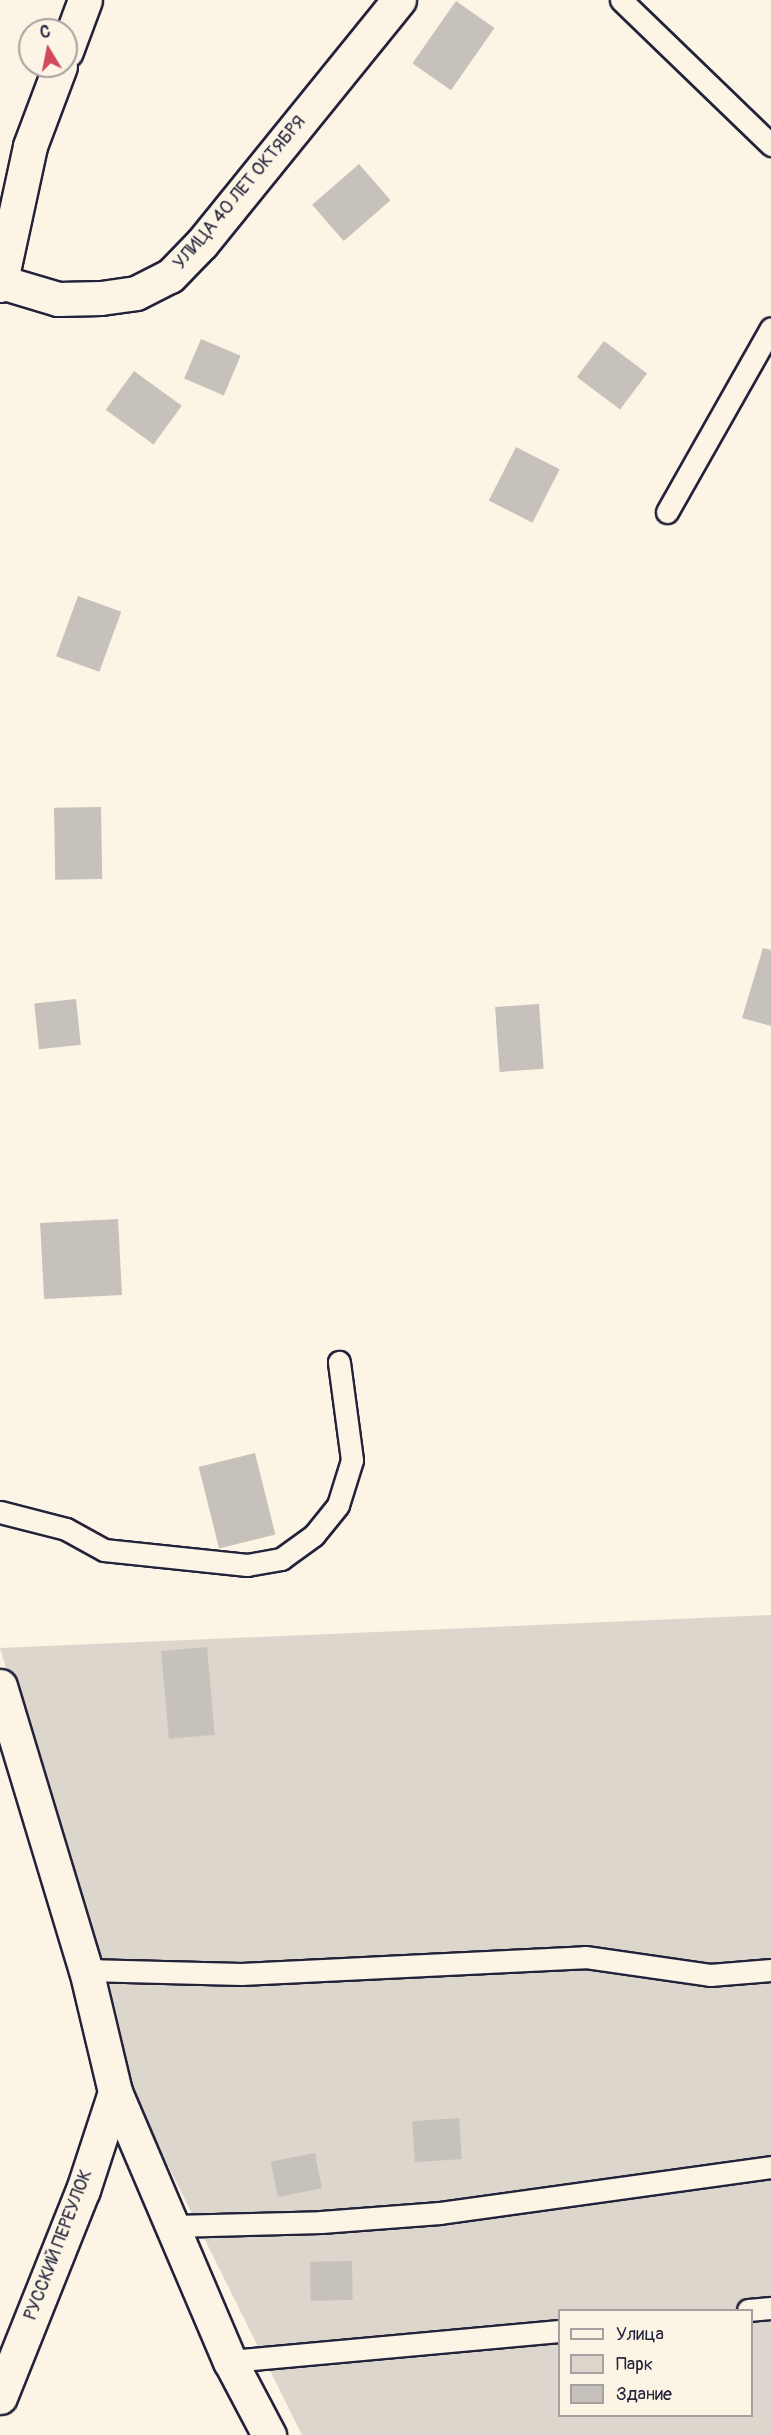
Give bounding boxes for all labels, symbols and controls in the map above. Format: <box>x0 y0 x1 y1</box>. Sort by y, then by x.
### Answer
north arrow <box>18 18 78 78</box>
text: С <box>39 22 52 43</box>
street label: УЛИЦА 40 ЛЕТ ОКТЯБРЯ <box>169 112 311 274</box>
street label: РУССКИЙ ПЕРЕУЛОК <box>20 2167 98 2323</box>
legend <box>558 2309 753 2417</box>
text: Улица <box>616 2323 664 2346</box>
text: Парк <box>616 2353 653 2376</box>
text: Здание <box>616 2383 672 2406</box>

